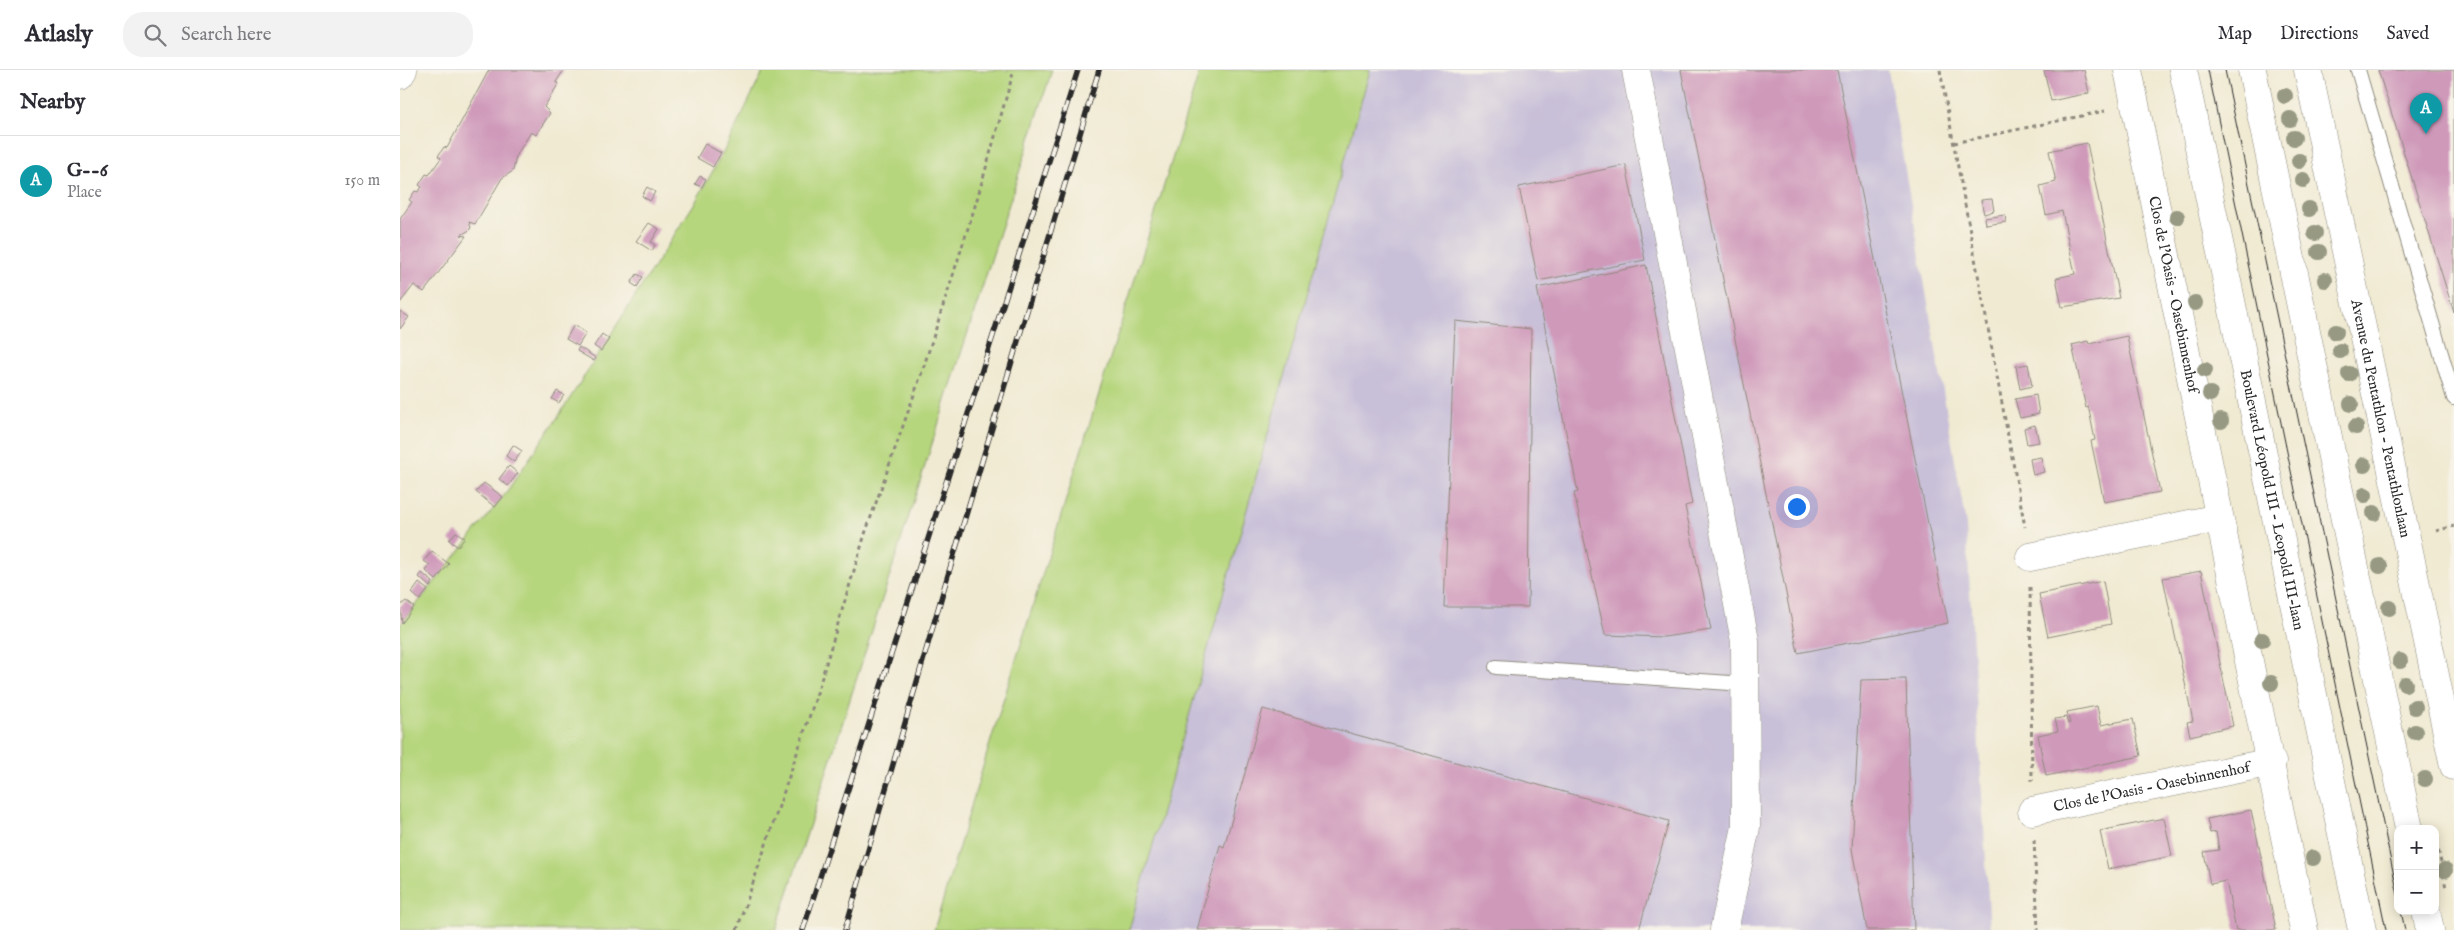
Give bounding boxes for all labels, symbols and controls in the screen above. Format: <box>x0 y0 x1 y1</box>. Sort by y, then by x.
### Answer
search box <box>123 12 473 57</box>
text: Atlasly <box>25 19 93 50</box>
icon: search <box>141 21 169 49</box>
text: Search here <box>181 23 271 47</box>
text: Map <box>2218 23 2252 46</box>
text: Directions <box>2280 23 2358 46</box>
text: Saved <box>2386 23 2429 46</box>
text: Nearby <box>20 89 85 116</box>
pin: A <box>2410 93 2442 134</box>
text: G--6 <box>67 159 108 183</box>
text: A <box>31 171 41 191</box>
text: 150 m <box>345 171 380 191</box>
text: Place <box>67 183 102 203</box>
street label: Clos de l'Oasis - Oasebinnenhof <box>2144 194 2203 397</box>
street label: Avenue du Pentathlon - Pentathlonlaan <box>2346 297 2415 539</box>
street label: Boulevard Léopold III - Leopold III-laan <box>2236 368 2308 632</box>
your location <box>1784 494 1810 520</box>
street label: Clos de l'Oasis - Oasebinnenhof <box>2052 757 2254 816</box>
map controls <box>2394 825 2439 915</box>
button: + <box>2394 825 2439 870</box>
button: − <box>2394 870 2439 915</box>

